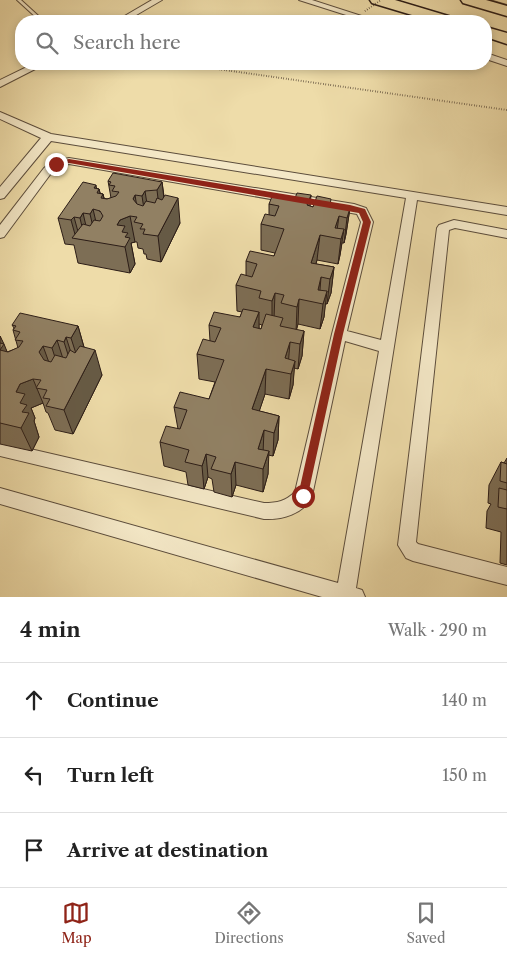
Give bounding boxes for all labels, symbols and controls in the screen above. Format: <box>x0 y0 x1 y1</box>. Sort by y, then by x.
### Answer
search box <box>15 15 492 70</box>
icon: search <box>33 29 61 57</box>
text: Search here <box>73 31 181 54</box>
route end <box>45 153 68 176</box>
route start <box>292 485 315 508</box>
text: 4 min <box>20 617 81 642</box>
text: Walk · 290 m <box>388 620 487 640</box>
icon: ahead <box>20 686 48 714</box>
text: Continue <box>67 689 159 712</box>
text: 140 m <box>442 690 487 710</box>
icon: left <box>20 761 48 789</box>
text: Turn left <box>67 764 154 787</box>
text: 150 m <box>442 765 487 785</box>
icon: arrive <box>20 836 48 864</box>
text: Arrive at destination <box>67 839 268 862</box>
tab: Map <box>61 899 92 947</box>
tab: Directions <box>214 899 284 947</box>
tab: Saved <box>407 899 445 947</box>

